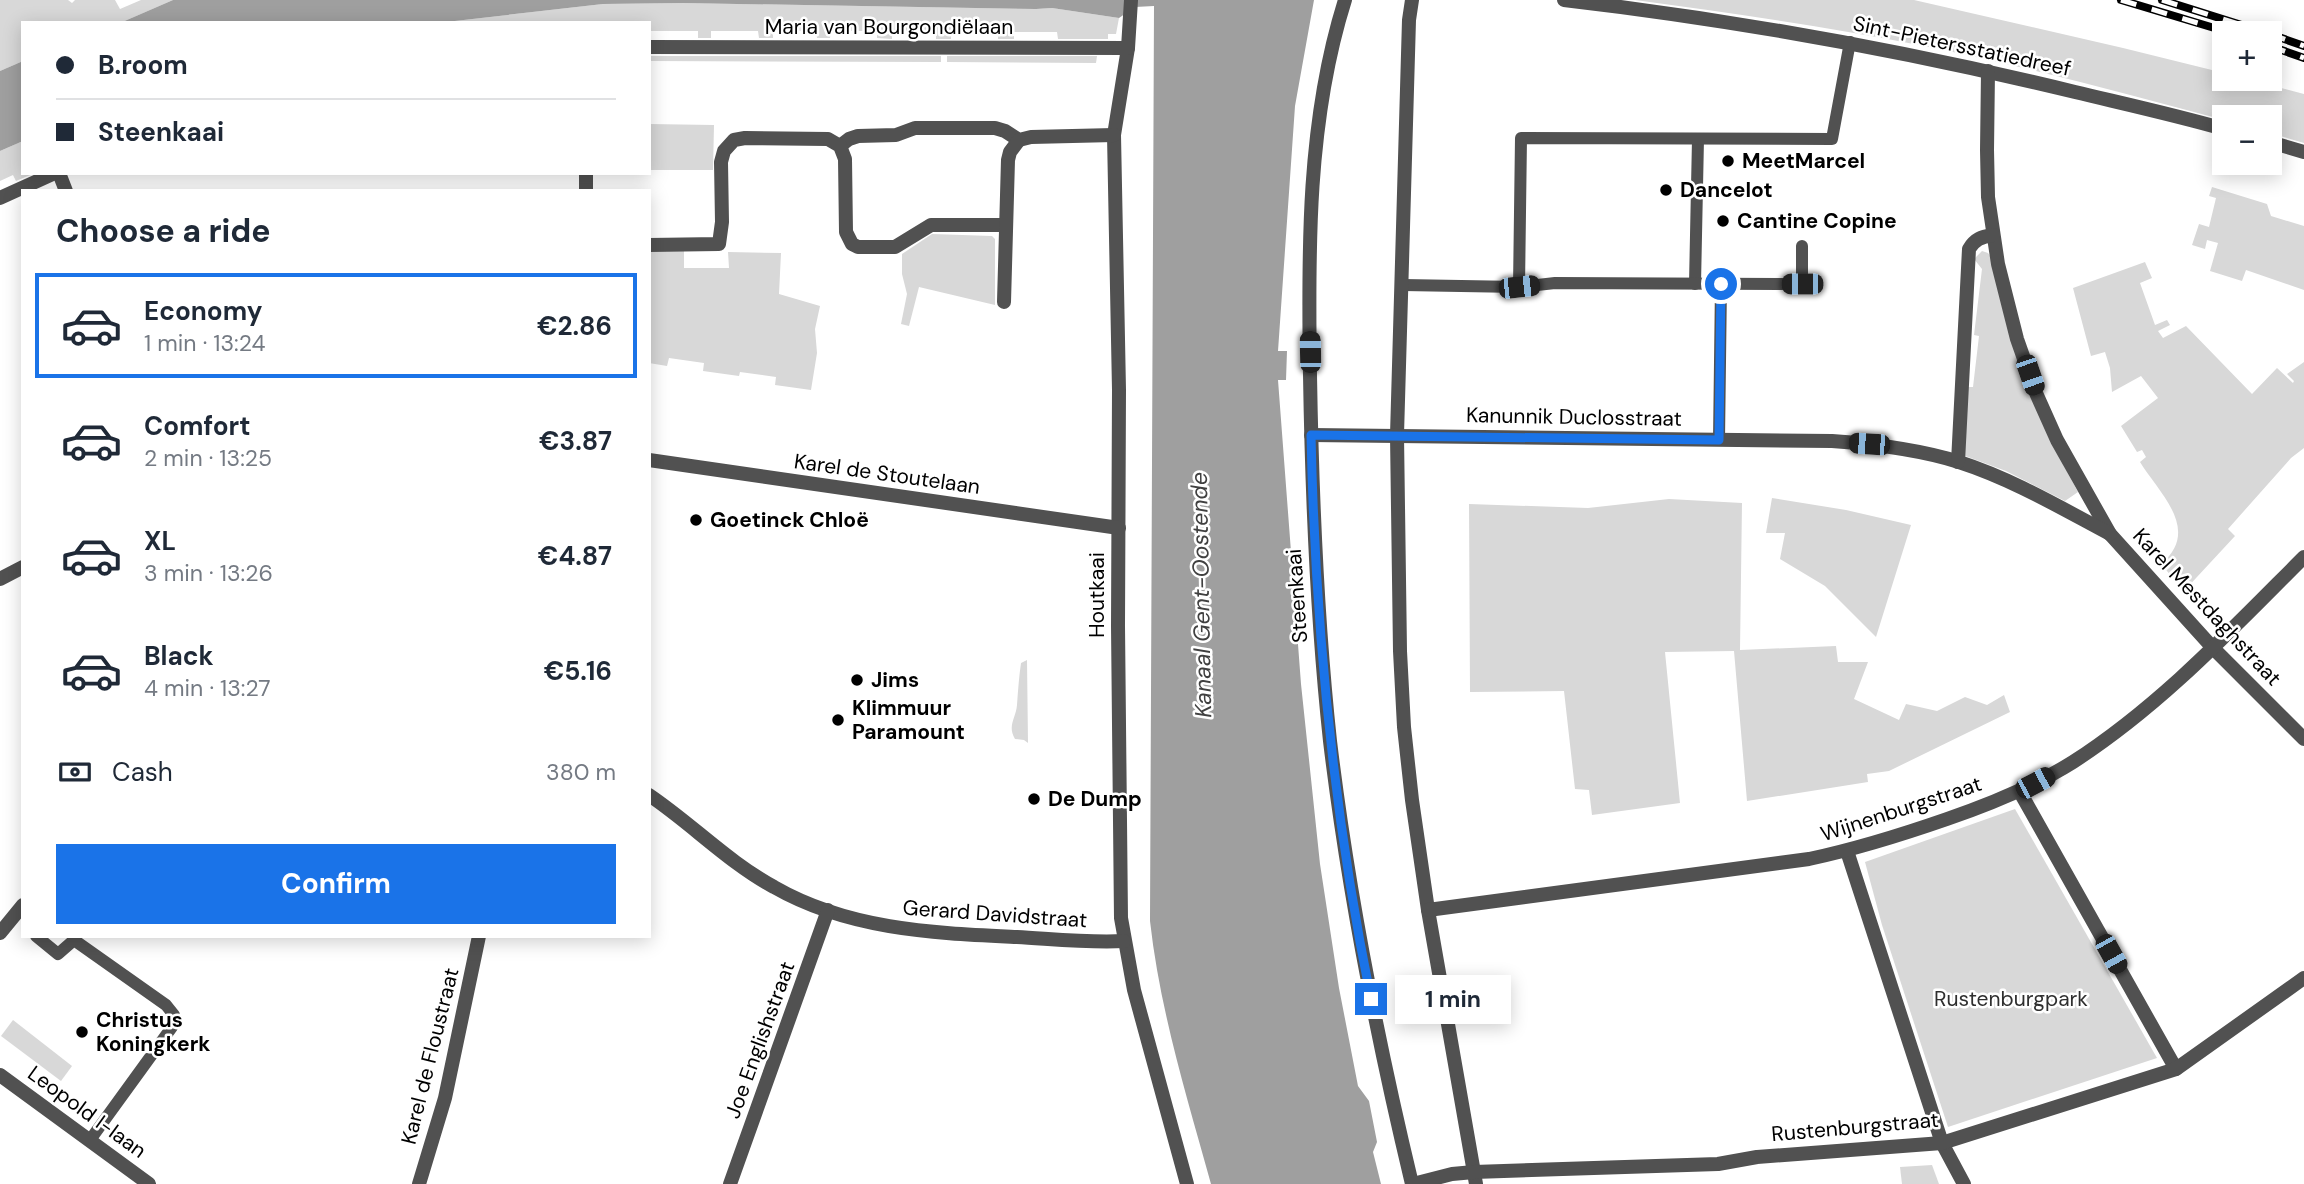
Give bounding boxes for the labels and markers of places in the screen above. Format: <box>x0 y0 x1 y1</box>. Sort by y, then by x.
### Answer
place label: MeetMarcel <box>1742 147 1865 175</box>
marker: MeetMarcel <box>1720 153 1736 169</box>
place label: Dancelot <box>1680 176 1773 204</box>
marker: Dancelot <box>1658 182 1674 198</box>
place label: Cantine Copine <box>1737 207 1897 235</box>
marker: Cantine Copine <box>1715 213 1731 229</box>
place label: Goetinck Chloë <box>710 506 869 534</box>
marker: Goetinck Chloë <box>688 512 704 528</box>
place label: Jims <box>871 666 919 694</box>
marker: Jims <box>849 672 865 688</box>
place label: Klimmuur Paramount <box>852 694 965 746</box>
marker: Klimmuur Paramount <box>830 712 846 728</box>
place label: De Dump <box>1048 785 1142 813</box>
marker: De Dump <box>1026 791 1042 807</box>
place label: Christus Koningkerk <box>96 1006 210 1058</box>
marker: Christus Koningkerk <box>74 1024 90 1040</box>

